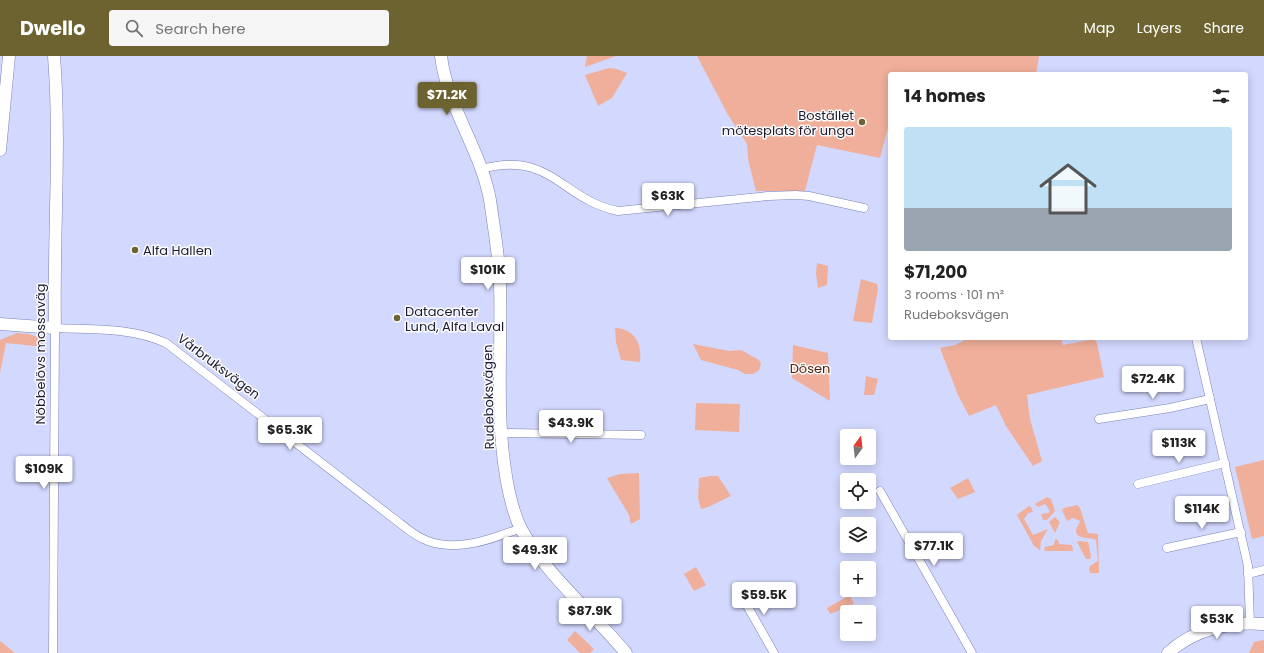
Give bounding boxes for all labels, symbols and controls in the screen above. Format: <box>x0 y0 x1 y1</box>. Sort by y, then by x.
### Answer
search box <box>109 10 389 46</box>
text: Dwello <box>20 15 85 42</box>
icon: search <box>123 17 145 39</box>
text: Search here <box>155 18 246 39</box>
text: Map <box>1084 18 1115 38</box>
text: Layers <box>1137 18 1181 38</box>
text: Share <box>1203 18 1244 38</box>
pin: $71.2K <box>414 82 480 116</box>
text: 14 homes <box>904 84 986 108</box>
text: $71.2K <box>427 85 467 104</box>
icon: filters <box>1210 85 1232 107</box>
place label: Bostället mötesplats för unga <box>722 106 854 140</box>
marker: Bostället mötesplats för unga <box>857 117 867 127</box>
icon: home <box>1032 153 1104 225</box>
pin: $63K <box>644 183 692 217</box>
text: $63K <box>651 186 685 205</box>
place label: Alfa Hallen <box>143 241 212 260</box>
marker: Alfa Hallen <box>130 245 140 255</box>
pin: $101K <box>460 257 516 291</box>
text: $101K <box>470 260 506 279</box>
text: $71,200 <box>904 260 967 284</box>
street label: Nöbbelövs mossaväg <box>31 283 50 425</box>
text: 3 rooms · 101 m² <box>904 285 1004 304</box>
place label: Datacenter Lund, Alfa Laval <box>405 302 504 336</box>
text: Rudeboksvägen <box>904 305 1009 324</box>
marker: Datacenter Lund, Alfa Laval <box>392 313 402 323</box>
street label: Vårbruksvägen <box>173 329 264 404</box>
street label: Rudeboksvägen <box>478 344 499 450</box>
park label: Dösen <box>790 359 830 378</box>
pin: $72.4K <box>1120 366 1186 400</box>
text: $72.4K <box>1131 369 1175 388</box>
pin: $43.9K <box>538 410 604 444</box>
text: $43.9K <box>548 413 594 432</box>
pin: $65.3K <box>257 417 323 451</box>
text: $65.3K <box>267 420 313 439</box>
north arrow <box>840 429 876 465</box>
map controls <box>840 429 876 641</box>
pin: $113K <box>1151 430 1207 464</box>
text: $113K <box>1161 433 1197 452</box>
pin: $109K <box>16 456 72 490</box>
text: $109K <box>25 459 63 478</box>
button: locate <box>840 473 876 509</box>
pin: $114K <box>1174 496 1230 530</box>
text: $114K <box>1184 499 1220 518</box>
button: layers <box>840 517 876 553</box>
pin: $77.1K <box>901 533 967 567</box>
text: $77.1K <box>914 536 954 555</box>
pin: $49.3K <box>502 537 568 571</box>
text: $49.3K <box>512 540 558 559</box>
button: + <box>840 561 876 597</box>
pin: $59.5K <box>731 582 797 616</box>
text: $59.5K <box>741 585 787 604</box>
pin: $87.9K <box>557 598 623 632</box>
text: $87.9K <box>568 601 612 620</box>
button: − <box>840 605 876 641</box>
pin: $53K <box>1193 606 1241 640</box>
text: $53K <box>1200 609 1234 628</box>

